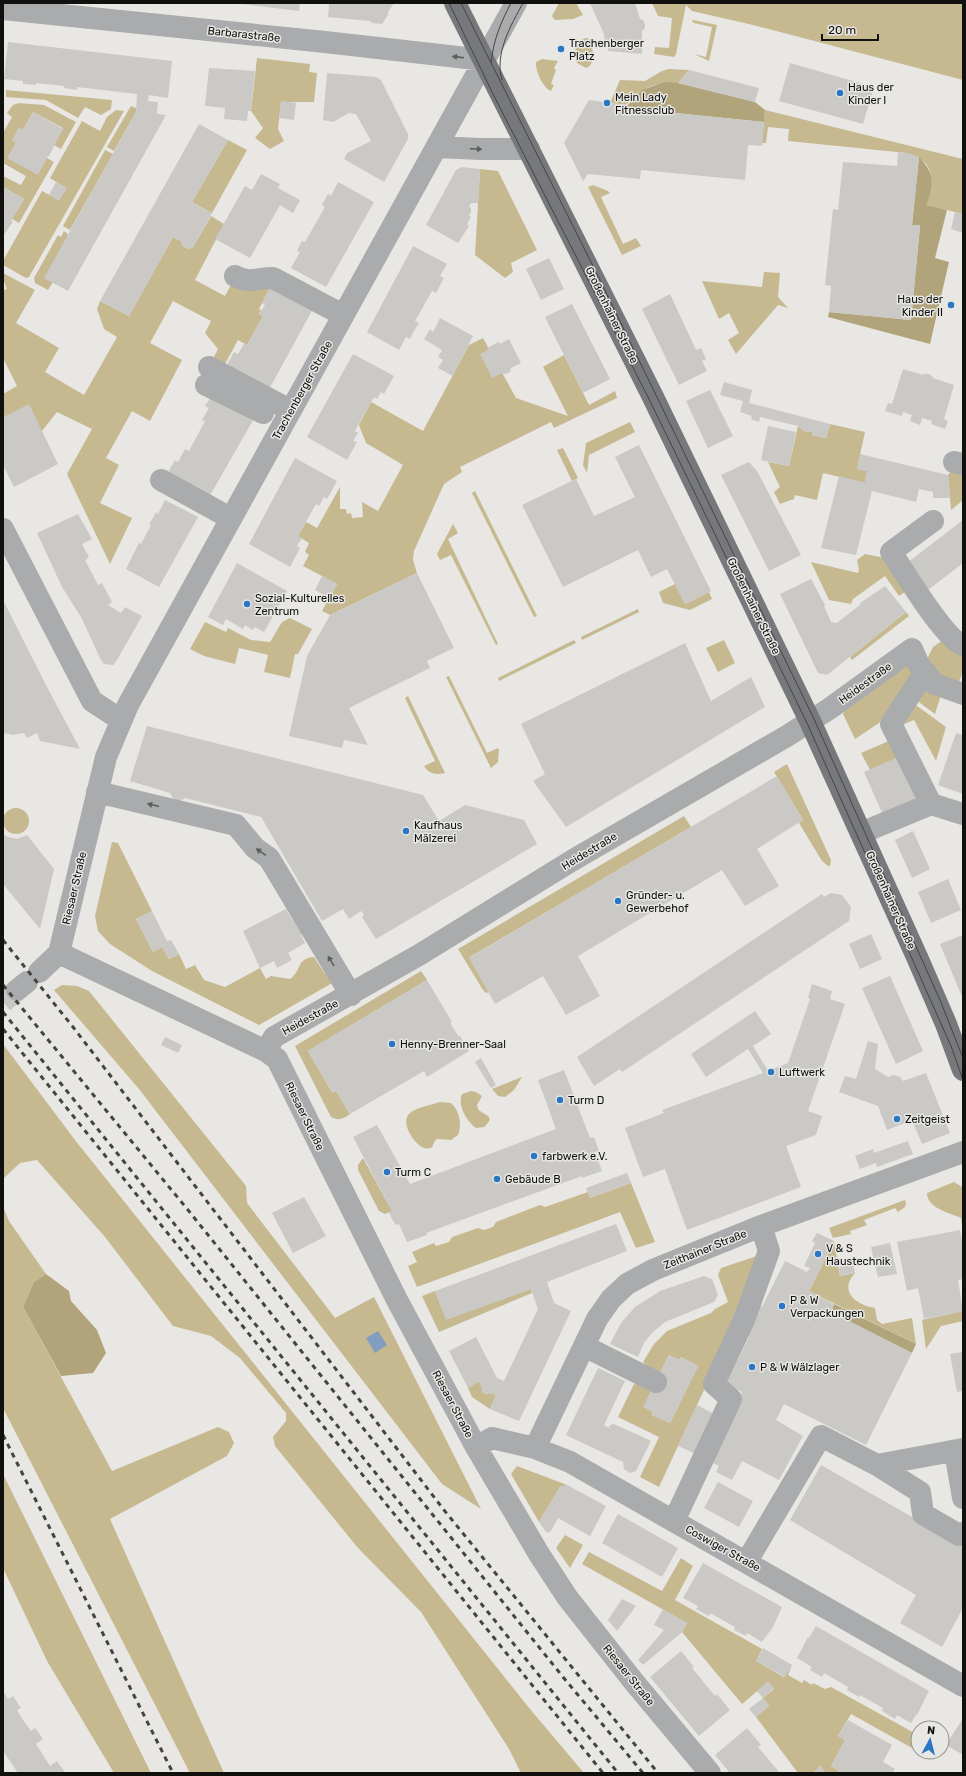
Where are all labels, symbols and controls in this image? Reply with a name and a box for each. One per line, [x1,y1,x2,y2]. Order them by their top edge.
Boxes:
scale bar [822,16,878,42]
text: 20 m [828,23,856,37]
street label: Barbarastraße [207,24,281,45]
place label: Trachenberger Platz [569,37,645,63]
marker: Trachenberger Platz [556,44,566,54]
one-way arrow [452,54,464,60]
place label: Haus der Kinder I [848,81,895,107]
marker: Haus der Kinder I [835,88,845,98]
place label: Mein Lady Fitnessclub [615,91,674,117]
marker: Mein Lady Fitnessclub [602,98,612,108]
one-way arrow [470,146,483,152]
street label: Großenhainer Straße [582,265,641,366]
place label: Haus der Kinder II [897,293,944,319]
marker: Haus der Kinder II [946,300,956,310]
street label: Trachenberger Straße [270,338,335,442]
street label: Großenhainer Straße [724,556,783,657]
place label: Sozial-Kulturelles Zentrum [255,592,345,618]
marker: Sozial-Kulturelles Zentrum [242,599,252,609]
street label: Heidestraße [836,660,894,707]
one-way arrow [147,802,159,808]
place label: Kaufhaus Mälzerei [414,819,463,845]
marker: Kaufhaus Mälzerei [401,826,411,836]
street label: Heidestraße [559,830,619,873]
one-way arrow [255,849,267,856]
street label: Großenhainer Straße [863,849,918,951]
street label: Riesaer Straße [60,850,89,926]
place label: Gründer- u. Gewerbehof [626,889,689,915]
marker: Gründer- u. Gewerbehof [613,896,623,906]
one-way arrow [327,956,335,966]
street label: Heidestraße [280,997,341,1038]
place label: Henny-Brenner-Saal [400,1038,506,1051]
marker: Henny-Brenner-Saal [387,1039,397,1049]
place label: Luftwerk [779,1066,825,1079]
marker: Luftwerk [766,1067,776,1077]
street label: Riesaer Straße [282,1080,327,1153]
place label: Turm D [568,1094,604,1107]
marker: Turm D [555,1095,565,1105]
place label: Zeitgeist [905,1113,951,1126]
marker: Zeitgeist [892,1114,902,1124]
place label: farbwerk e.V. [542,1150,608,1163]
marker: farbwerk e.V. [529,1151,539,1161]
place label: Turm C [395,1166,431,1179]
marker: Turm C [382,1167,392,1177]
place label: Gebäude B [505,1173,561,1186]
marker: Gebäude B [492,1174,502,1184]
street label: Zeithainer Straße [662,1227,749,1272]
place label: V & S Haustechnik [826,1242,891,1268]
marker: V & S Haustechnik [813,1249,823,1259]
place label: P & W Verpackungen [790,1294,864,1320]
marker: P & W Verpackungen [777,1301,787,1311]
place label: P & W Wälzlager [760,1361,840,1374]
marker: P & W Wälzlager [747,1362,757,1372]
street label: Riesaer Straße [429,1368,476,1440]
street label: Coswiger Straße [683,1522,763,1574]
street label: Riesaer Straße [600,1642,657,1708]
north arrow [910,1720,950,1760]
text: N [926,1724,936,1738]

